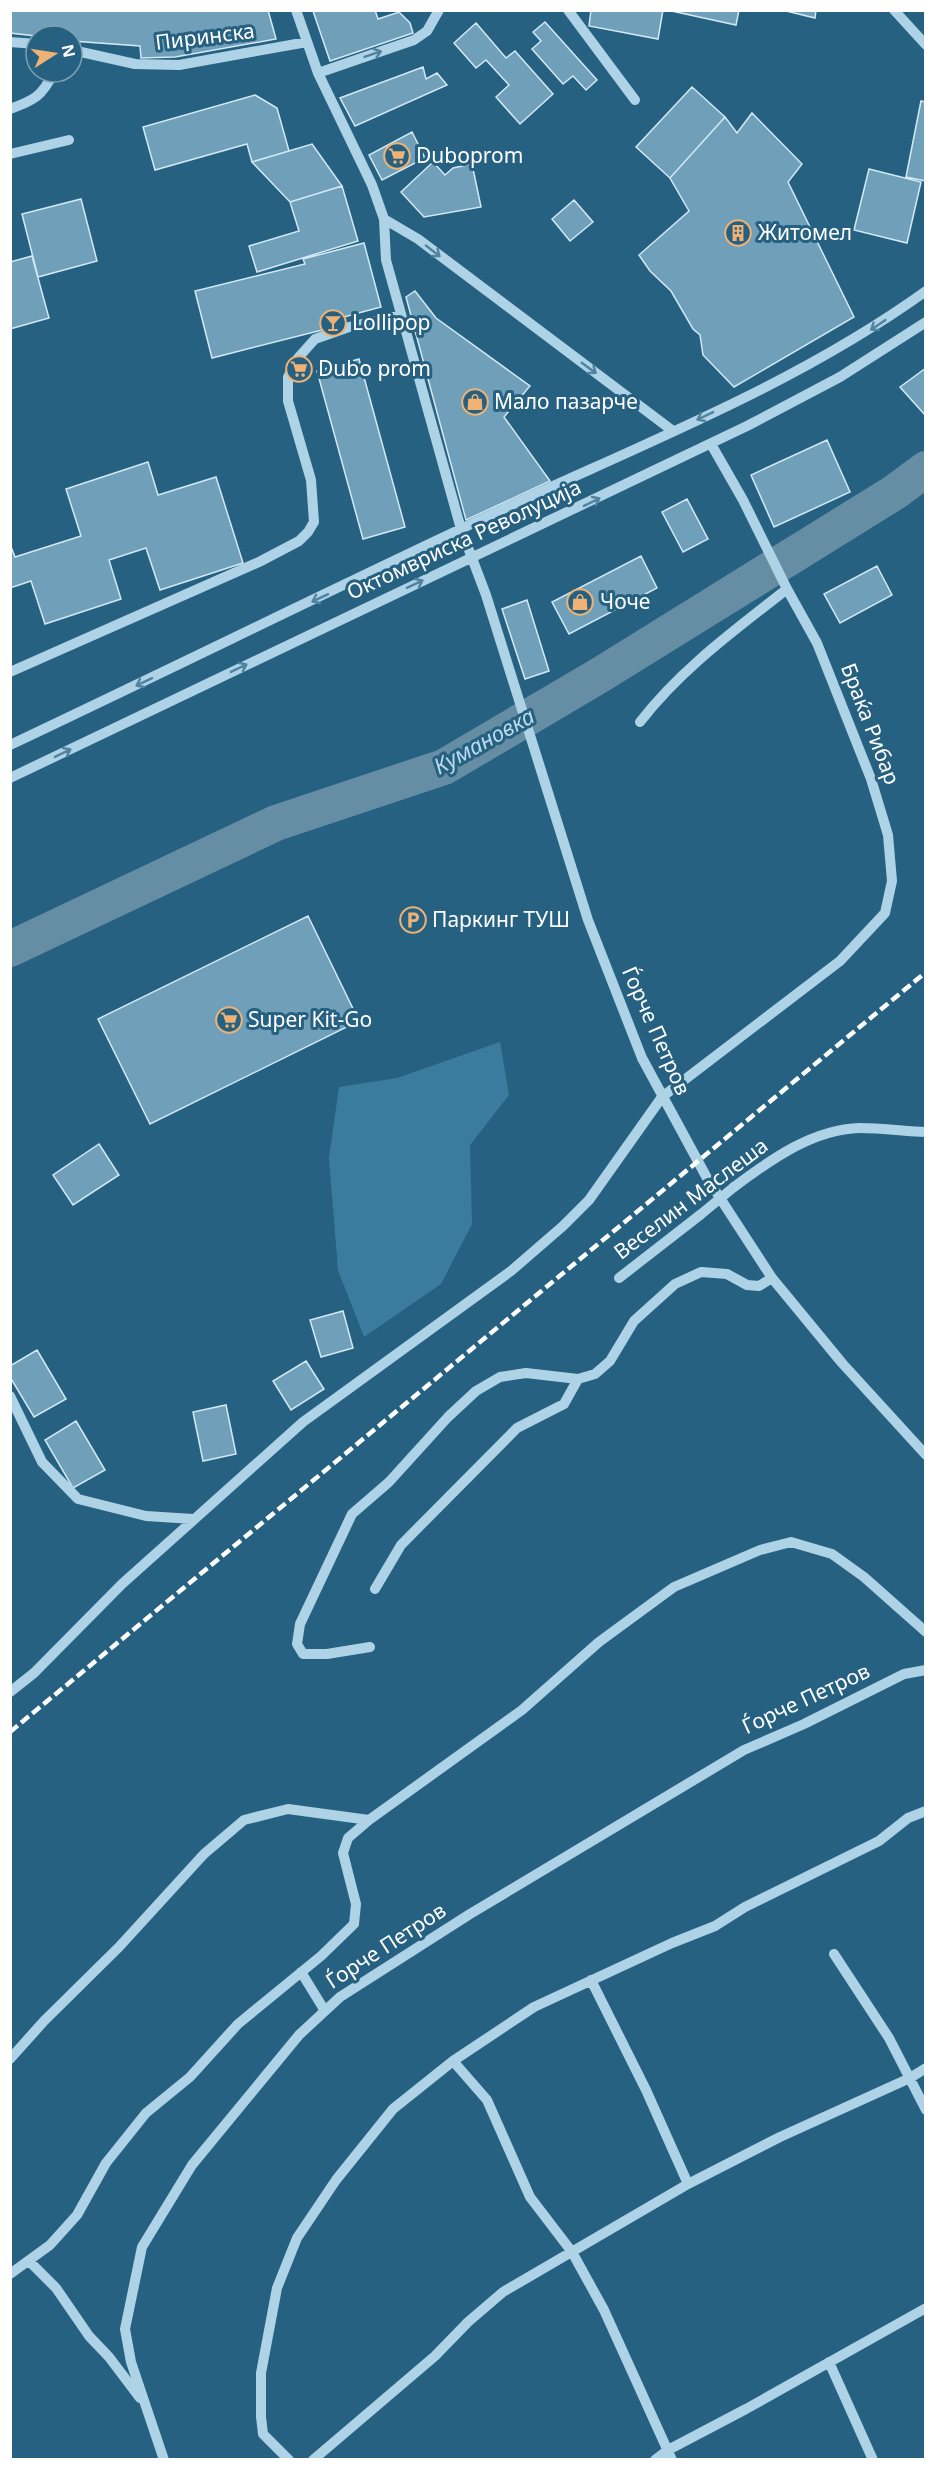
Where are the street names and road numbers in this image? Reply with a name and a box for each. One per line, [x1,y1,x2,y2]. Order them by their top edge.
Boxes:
street label: Пиринска [154,16,256,56]
street label: Октомвриска Револуција [342,472,585,606]
street label: Браќа Рибар [835,659,907,788]
street label: Ѓорче Петров [616,962,698,1099]
street label: Веселин Маслеша [608,1131,773,1265]
street label: Ѓорче Петров [737,1656,874,1740]
street label: Ѓорче Петров [320,1896,451,1994]

